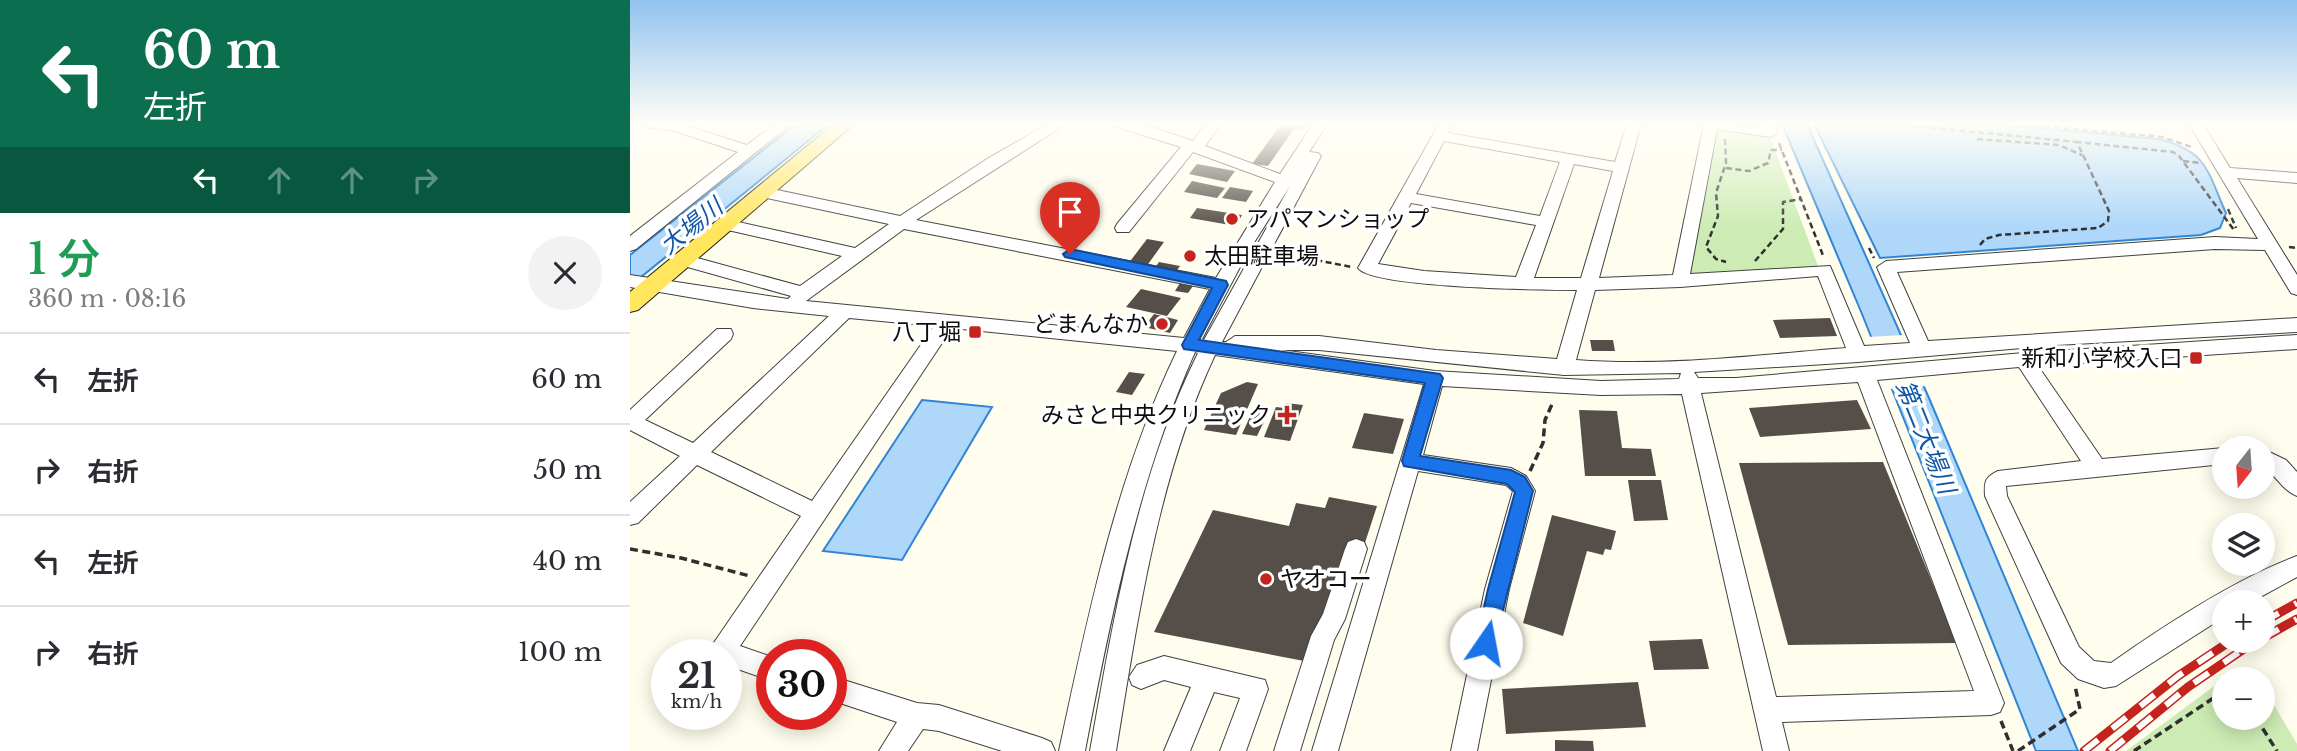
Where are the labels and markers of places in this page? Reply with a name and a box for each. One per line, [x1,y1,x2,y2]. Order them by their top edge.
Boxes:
pin [1040,182,1100,254]
place label: アパマンショップ [1246,205,1430,233]
marker: アパマンショップ [1224,211,1240,227]
place label: 太田駐車場 [1204,242,1319,270]
marker: 太田駐車場 [1182,248,1198,264]
place label: どまんなか [1033,310,1148,338]
marker: どまんなか [1154,316,1170,332]
place label: 八丁堀 [892,318,961,346]
marker: 八丁堀 [967,324,983,340]
place label: 新和小学校入口 [2021,344,2182,372]
marker: 新和小学校入口 [2188,350,2204,366]
place label: みさと中央クリニック [1041,401,1271,429]
marker: みさと中央クリニック [1277,405,1297,425]
place label: ヤオコー [1280,565,1372,593]
marker: ヤオコー [1258,571,1274,587]

